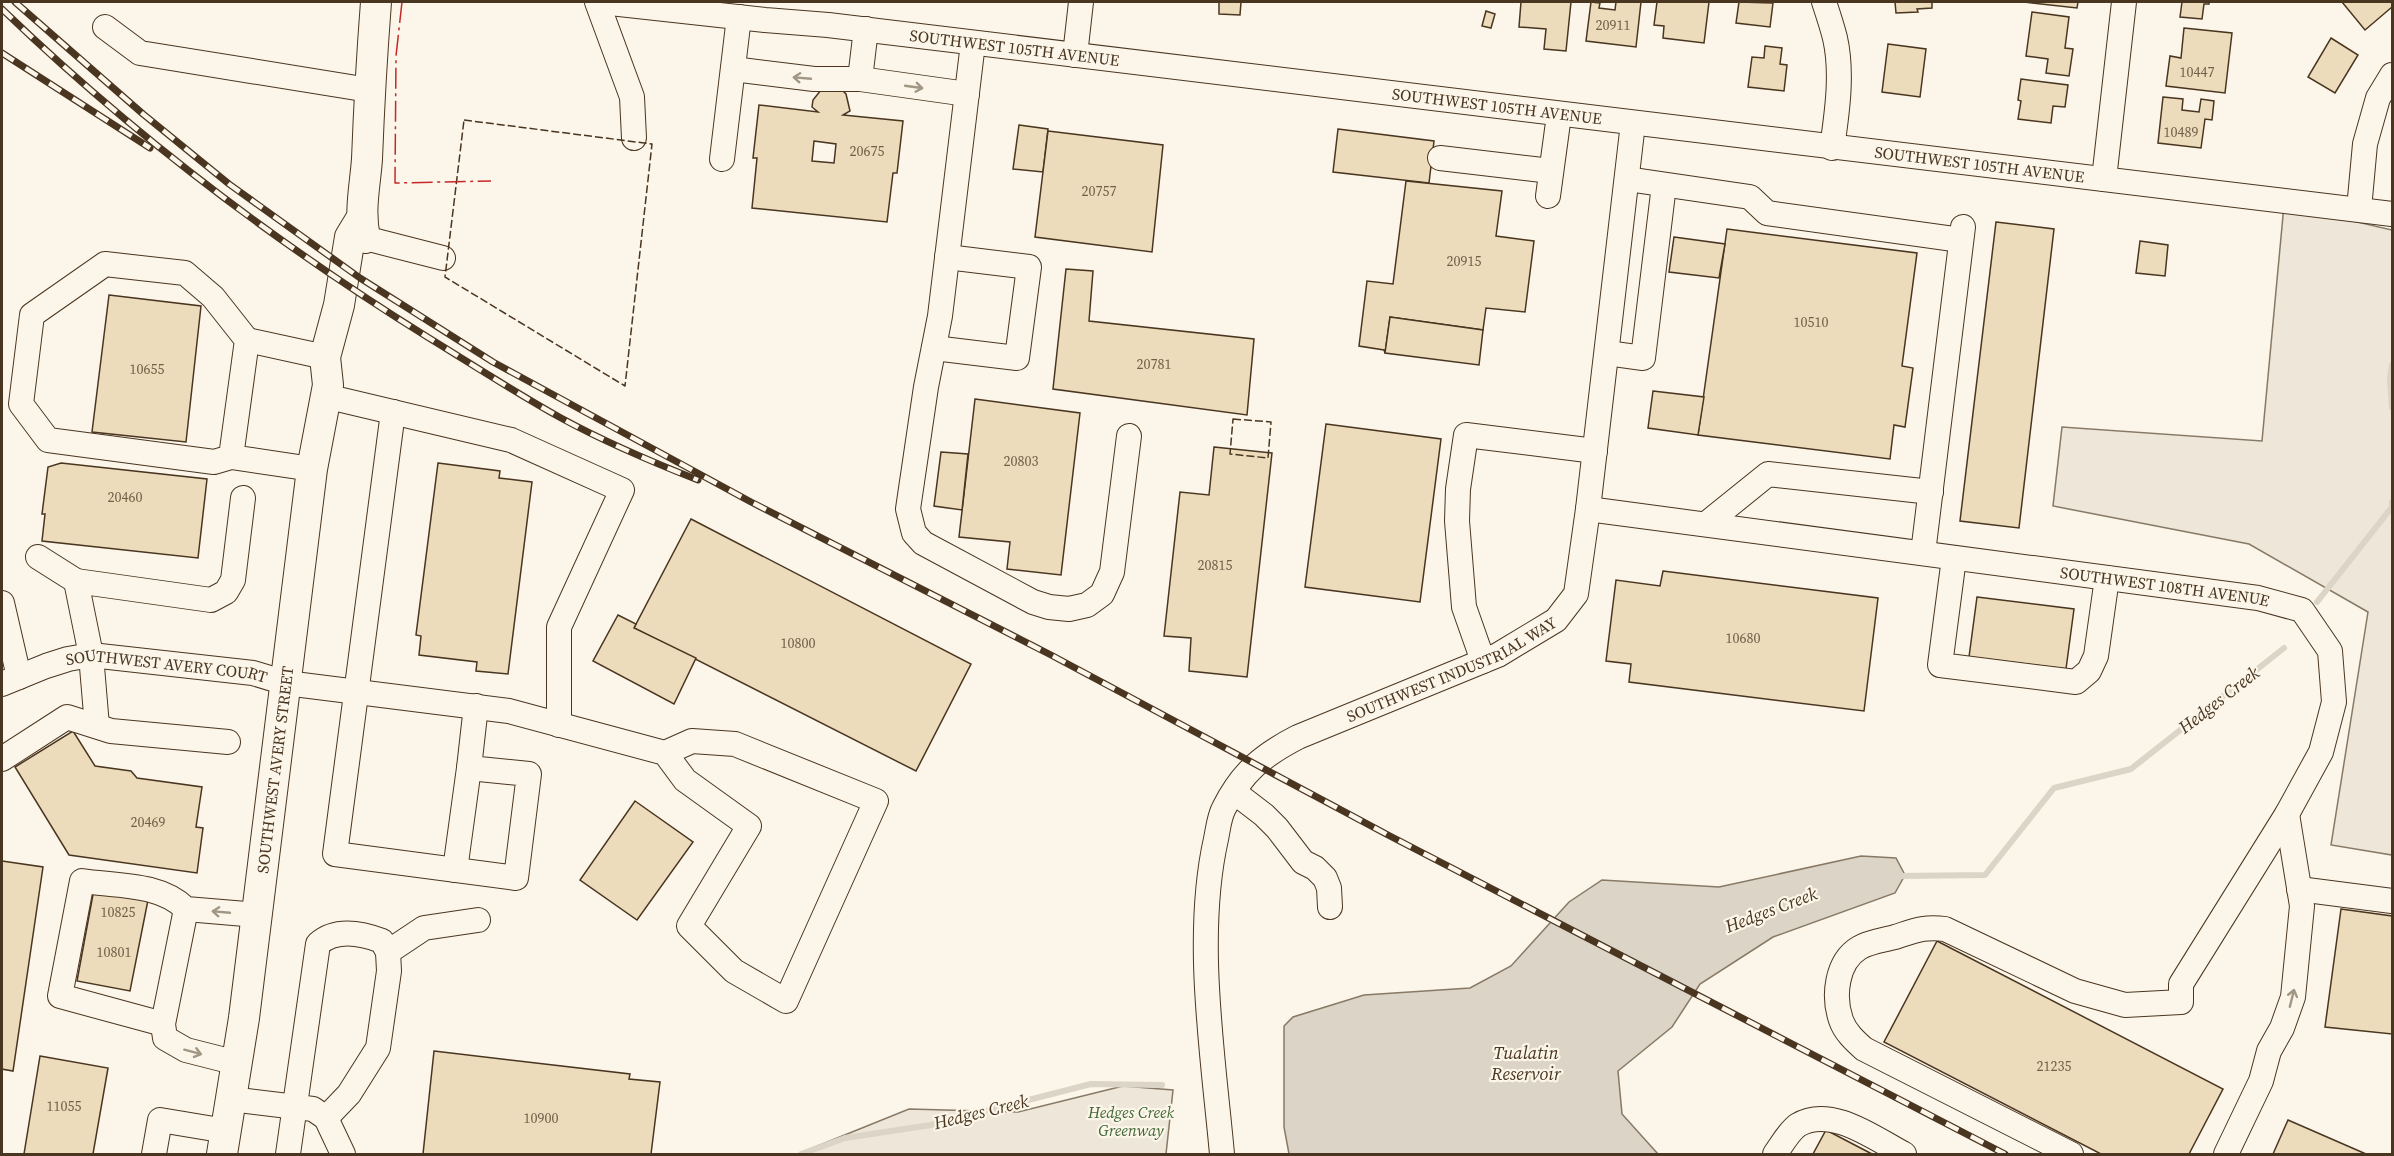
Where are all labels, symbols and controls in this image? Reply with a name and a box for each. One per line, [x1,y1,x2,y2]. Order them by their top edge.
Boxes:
house number: 20911 [1596,15,1631,35]
street label: SOUTHWEST 105TH AVENUE [908,24,1121,71]
house number: 10447 [2180,62,2215,82]
one-way arrow [792,72,812,83]
one-way arrow [903,81,923,92]
street label: SOUTHWEST 105TH AVENUE [1391,82,1603,129]
house number: 10489 [2164,122,2199,142]
house number: 20675 [850,141,885,161]
street label: SOUTHWEST 105TH AVENUE [1873,141,2086,188]
house number: 20757 [1082,181,1117,201]
house number: 20915 [1447,251,1482,271]
house number: 10510 [1794,312,1829,332]
house number: 20781 [1137,354,1172,374]
house number: 10655 [130,359,165,379]
house number: 20803 [1004,451,1039,471]
house number: 20460 [108,487,143,507]
house number: 20815 [1198,555,1233,575]
street label: SOUTHWEST 108TH AVENUE [2059,561,2272,612]
street label: SOUTHWEST INDUSTRIAL WAY [1343,611,1560,727]
house number: 10680 [1726,628,1761,648]
house number: 10800 [781,633,816,653]
street label: SOUTHWEST AVERY COURT [64,643,271,688]
water label: Hedges Creek [2172,660,2265,740]
street label: SOUTHWEST AVERY STREET [251,665,299,874]
house number: 20469 [131,812,166,832]
water label: Hedges Creek [1720,880,1821,939]
house number: 10825 [101,902,136,922]
one-way arrow [212,906,232,917]
house number: 10801 [97,942,132,962]
one-way arrow [2286,989,2298,1008]
water label: Tualatin Reservoir [1490,1040,1562,1086]
one-way arrow [183,1046,202,1058]
house number: 21235 [2037,1056,2072,1076]
water label: Hedges Creek [930,1088,1031,1136]
house number: 11055 [47,1096,82,1116]
park label: Hedges Creek Greenway [1087,1101,1174,1141]
house number: 10900 [524,1108,559,1128]

